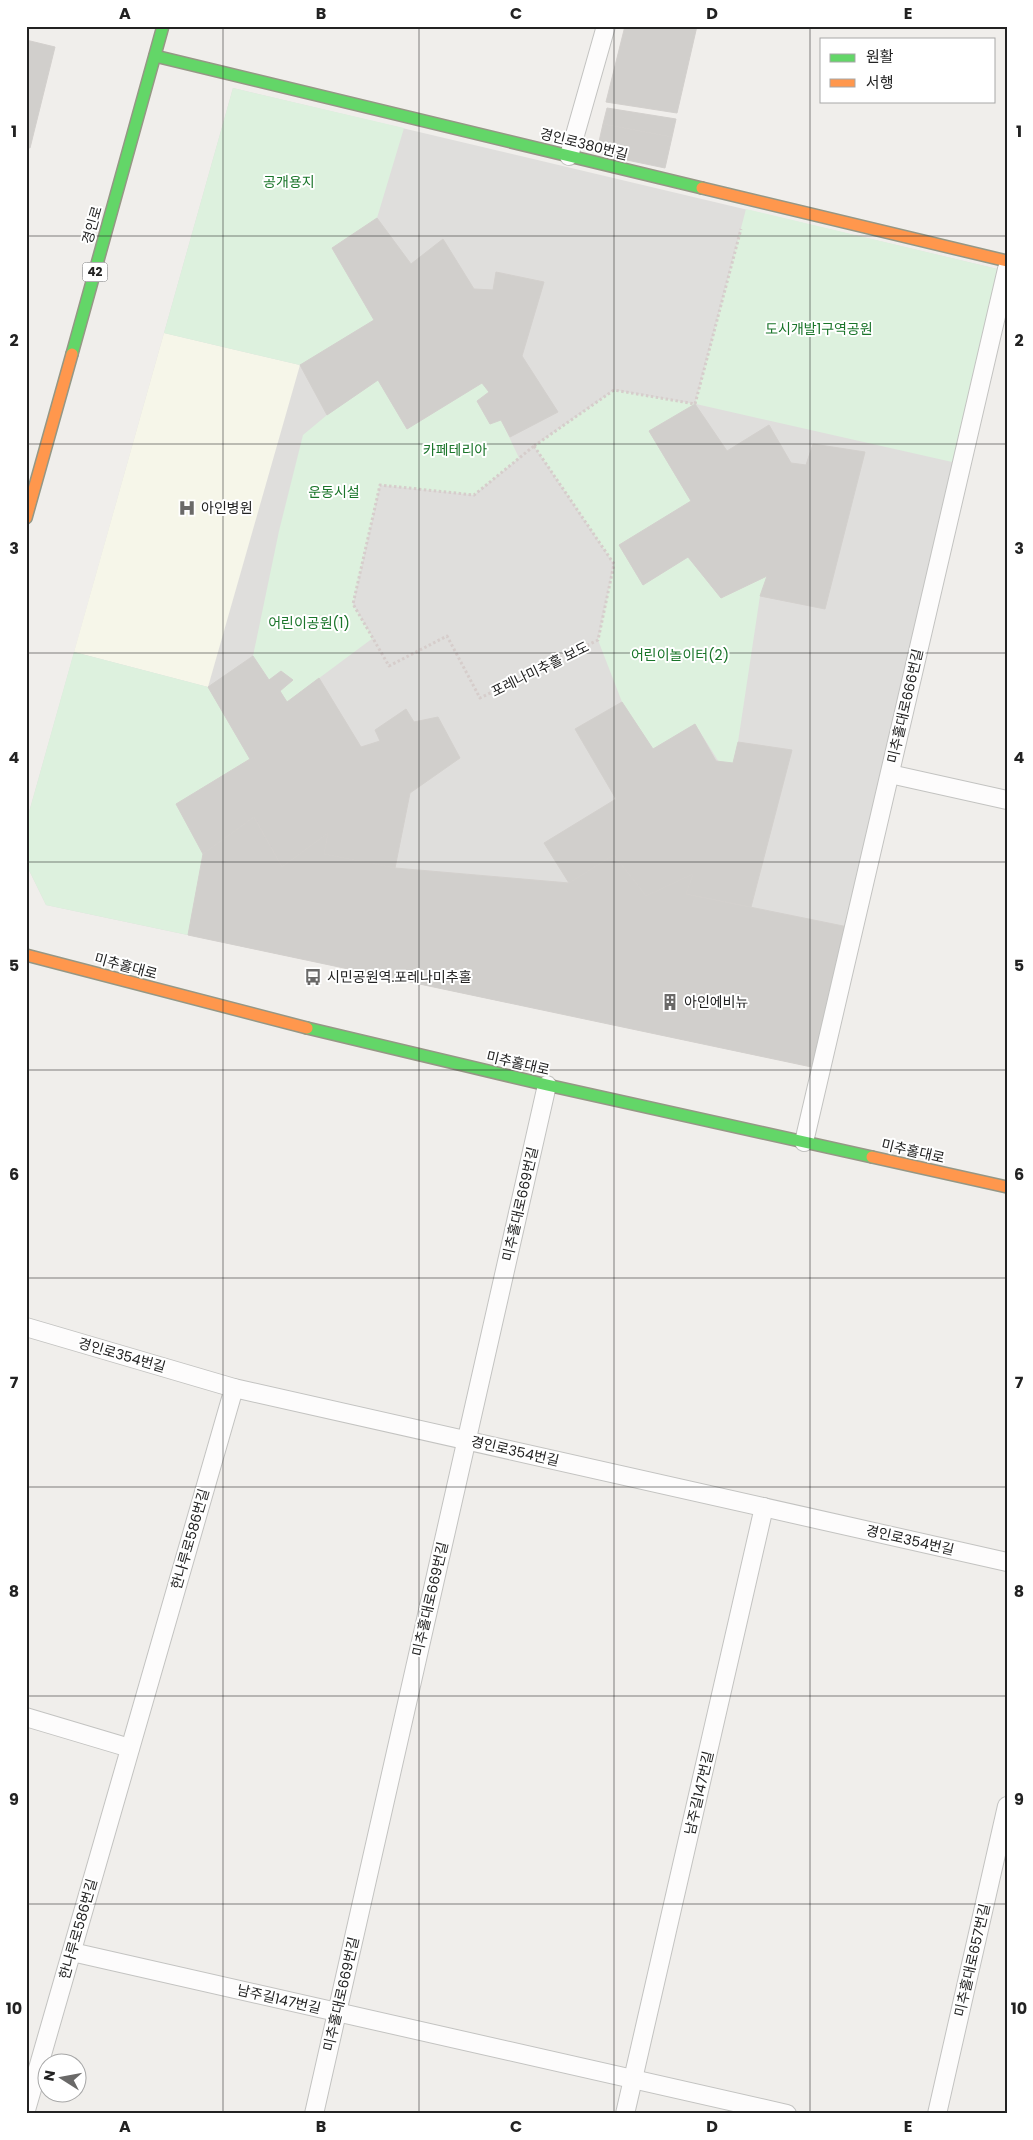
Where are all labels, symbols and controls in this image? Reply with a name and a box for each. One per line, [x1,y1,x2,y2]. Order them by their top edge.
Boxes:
text: A [119,2,131,25]
text: B [316,2,326,25]
text: C [510,2,522,25]
text: D [706,2,718,25]
text: E [904,2,912,25]
legend [820,38,996,102]
text: 원활 [866,46,894,67]
text: 서행 [866,72,894,93]
text: 1 [11,120,17,143]
text: 1 [1016,120,1022,143]
street label: 경인로380번길 [538,123,630,165]
park label: 공개용지 [263,172,315,192]
street label: 경인로 [77,204,107,246]
road number: 42 [82,262,108,282]
park label: 도시개발1구역공원 [765,319,873,339]
text: 2 [9,329,19,352]
text: 2 [1014,329,1024,352]
park label: 카페테리아 [423,440,487,460]
park label: 운동시설 [308,482,360,502]
hospital icon: 아인병원 [177,498,197,518]
place label: 아인병원 [201,498,253,518]
text: 3 [9,537,19,560]
text: 3 [1014,537,1024,560]
park label: 어린이공원(1) [268,613,350,633]
street label: 포레나미추홀 보도 [488,637,592,701]
park label: 어린이놀이터(2) [631,645,729,665]
street label: 미추홀대로666번길 [882,647,928,765]
text: 4 [9,746,20,769]
text: 4 [1014,746,1025,769]
street label: 미추홀대로 [92,948,160,984]
text: 5 [9,954,19,977]
text: 5 [1014,954,1024,977]
bus stop icon: 시민공원역.포레나미추홀 [303,967,323,987]
place label: 시민공원역.포레나미추홀 [327,967,472,987]
building icon: 아인에비뉴 [660,992,680,1012]
place label: 아인에비뉴 [684,992,749,1012]
street label: 미추홀대로 [484,1046,552,1080]
street label: 미추홀대로 [879,1134,947,1168]
street label: 미추홀대로669번길 [497,1145,543,1263]
text: 6 [9,1163,19,1186]
text: 6 [1014,1163,1024,1186]
street label: 경인로354번길 [76,1333,168,1377]
text: 7 [10,1371,19,1394]
text: 7 [1015,1371,1024,1394]
street label: 경인로354번길 [469,1431,561,1471]
street label: 한나루로586번길 [166,1486,214,1592]
street label: 경인로354번길 [864,1520,956,1560]
street label: 미추홀대로669번길 [407,1540,453,1658]
text: 8 [9,1580,19,1603]
text: 8 [1014,1580,1024,1603]
street label: 남주길147번길 [680,1749,718,1837]
text: 9 [9,1788,19,1811]
text: 9 [1014,1788,1024,1811]
street label: 한나루로586번길 [54,1876,102,1982]
street label: 미추홀대로657번길 [949,1901,995,2019]
street label: 미추홀대로669번길 [318,1935,364,2053]
street label: 남주길147번길 [235,1980,323,2018]
text: 10 [6,1997,22,2020]
text: 10 [1011,1997,1027,2020]
north arrow [38,2052,88,2102]
text: N [38,2068,60,2083]
text: A [119,2115,131,2138]
text: B [316,2115,326,2138]
text: C [510,2115,522,2138]
text: D [706,2115,718,2138]
text: E [904,2115,912,2138]

